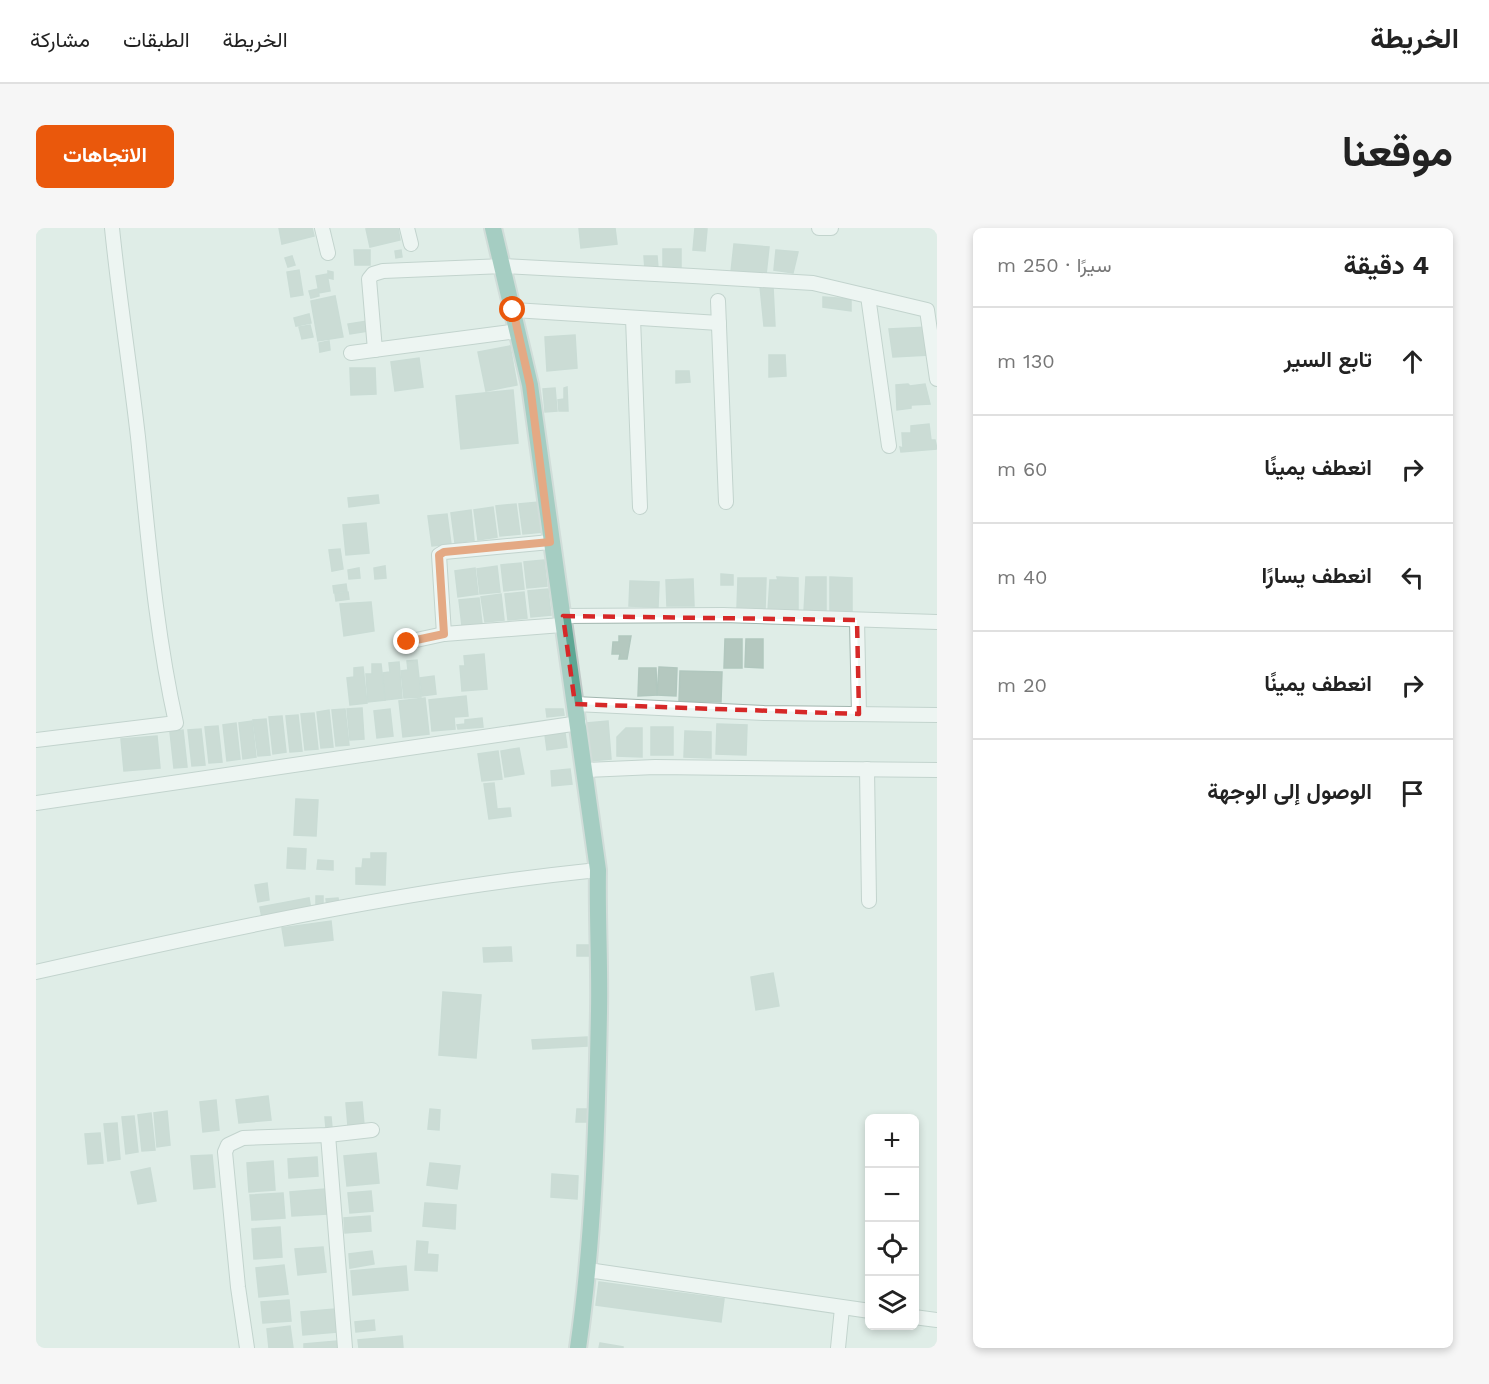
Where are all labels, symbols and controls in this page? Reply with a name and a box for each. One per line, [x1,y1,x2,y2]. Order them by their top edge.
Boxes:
text: الخريطة [1370,22,1459,55]
text: مشاركة [30,27,90,52]
text: الطبقات [123,27,190,52]
text: الخريطة [223,27,288,52]
button: الاتجاهات [36,125,174,188]
text: موقعنا [1342,127,1453,176]
text: 4 دقيقة [1343,250,1429,280]
text: سيرًا · 250 m [997,253,1112,277]
route start [499,296,525,322]
icon: ahead [1396,345,1429,378]
text: تابع السير [1284,347,1372,372]
text: 130 m [997,349,1055,373]
icon: right [1396,453,1429,486]
text: انعطف يمينًا [1264,455,1372,480]
text: 60 m [997,457,1048,481]
icon: left [1396,561,1429,594]
text: انعطف يسارًا [1262,563,1372,588]
text: 40 m [997,565,1048,589]
route end [393,628,419,654]
icon: right [1396,669,1429,702]
text: انعطف يمينًا [1264,671,1372,696]
text: 20 m [997,673,1047,697]
icon: arrive [1396,777,1429,810]
text: الوصول إلى الوجهة [1207,779,1372,804]
map controls [865,1114,919,1330]
button: + [865,1114,919,1168]
button: − [865,1168,919,1222]
button: locate [865,1222,919,1276]
button: layers [865,1276,919,1330]

